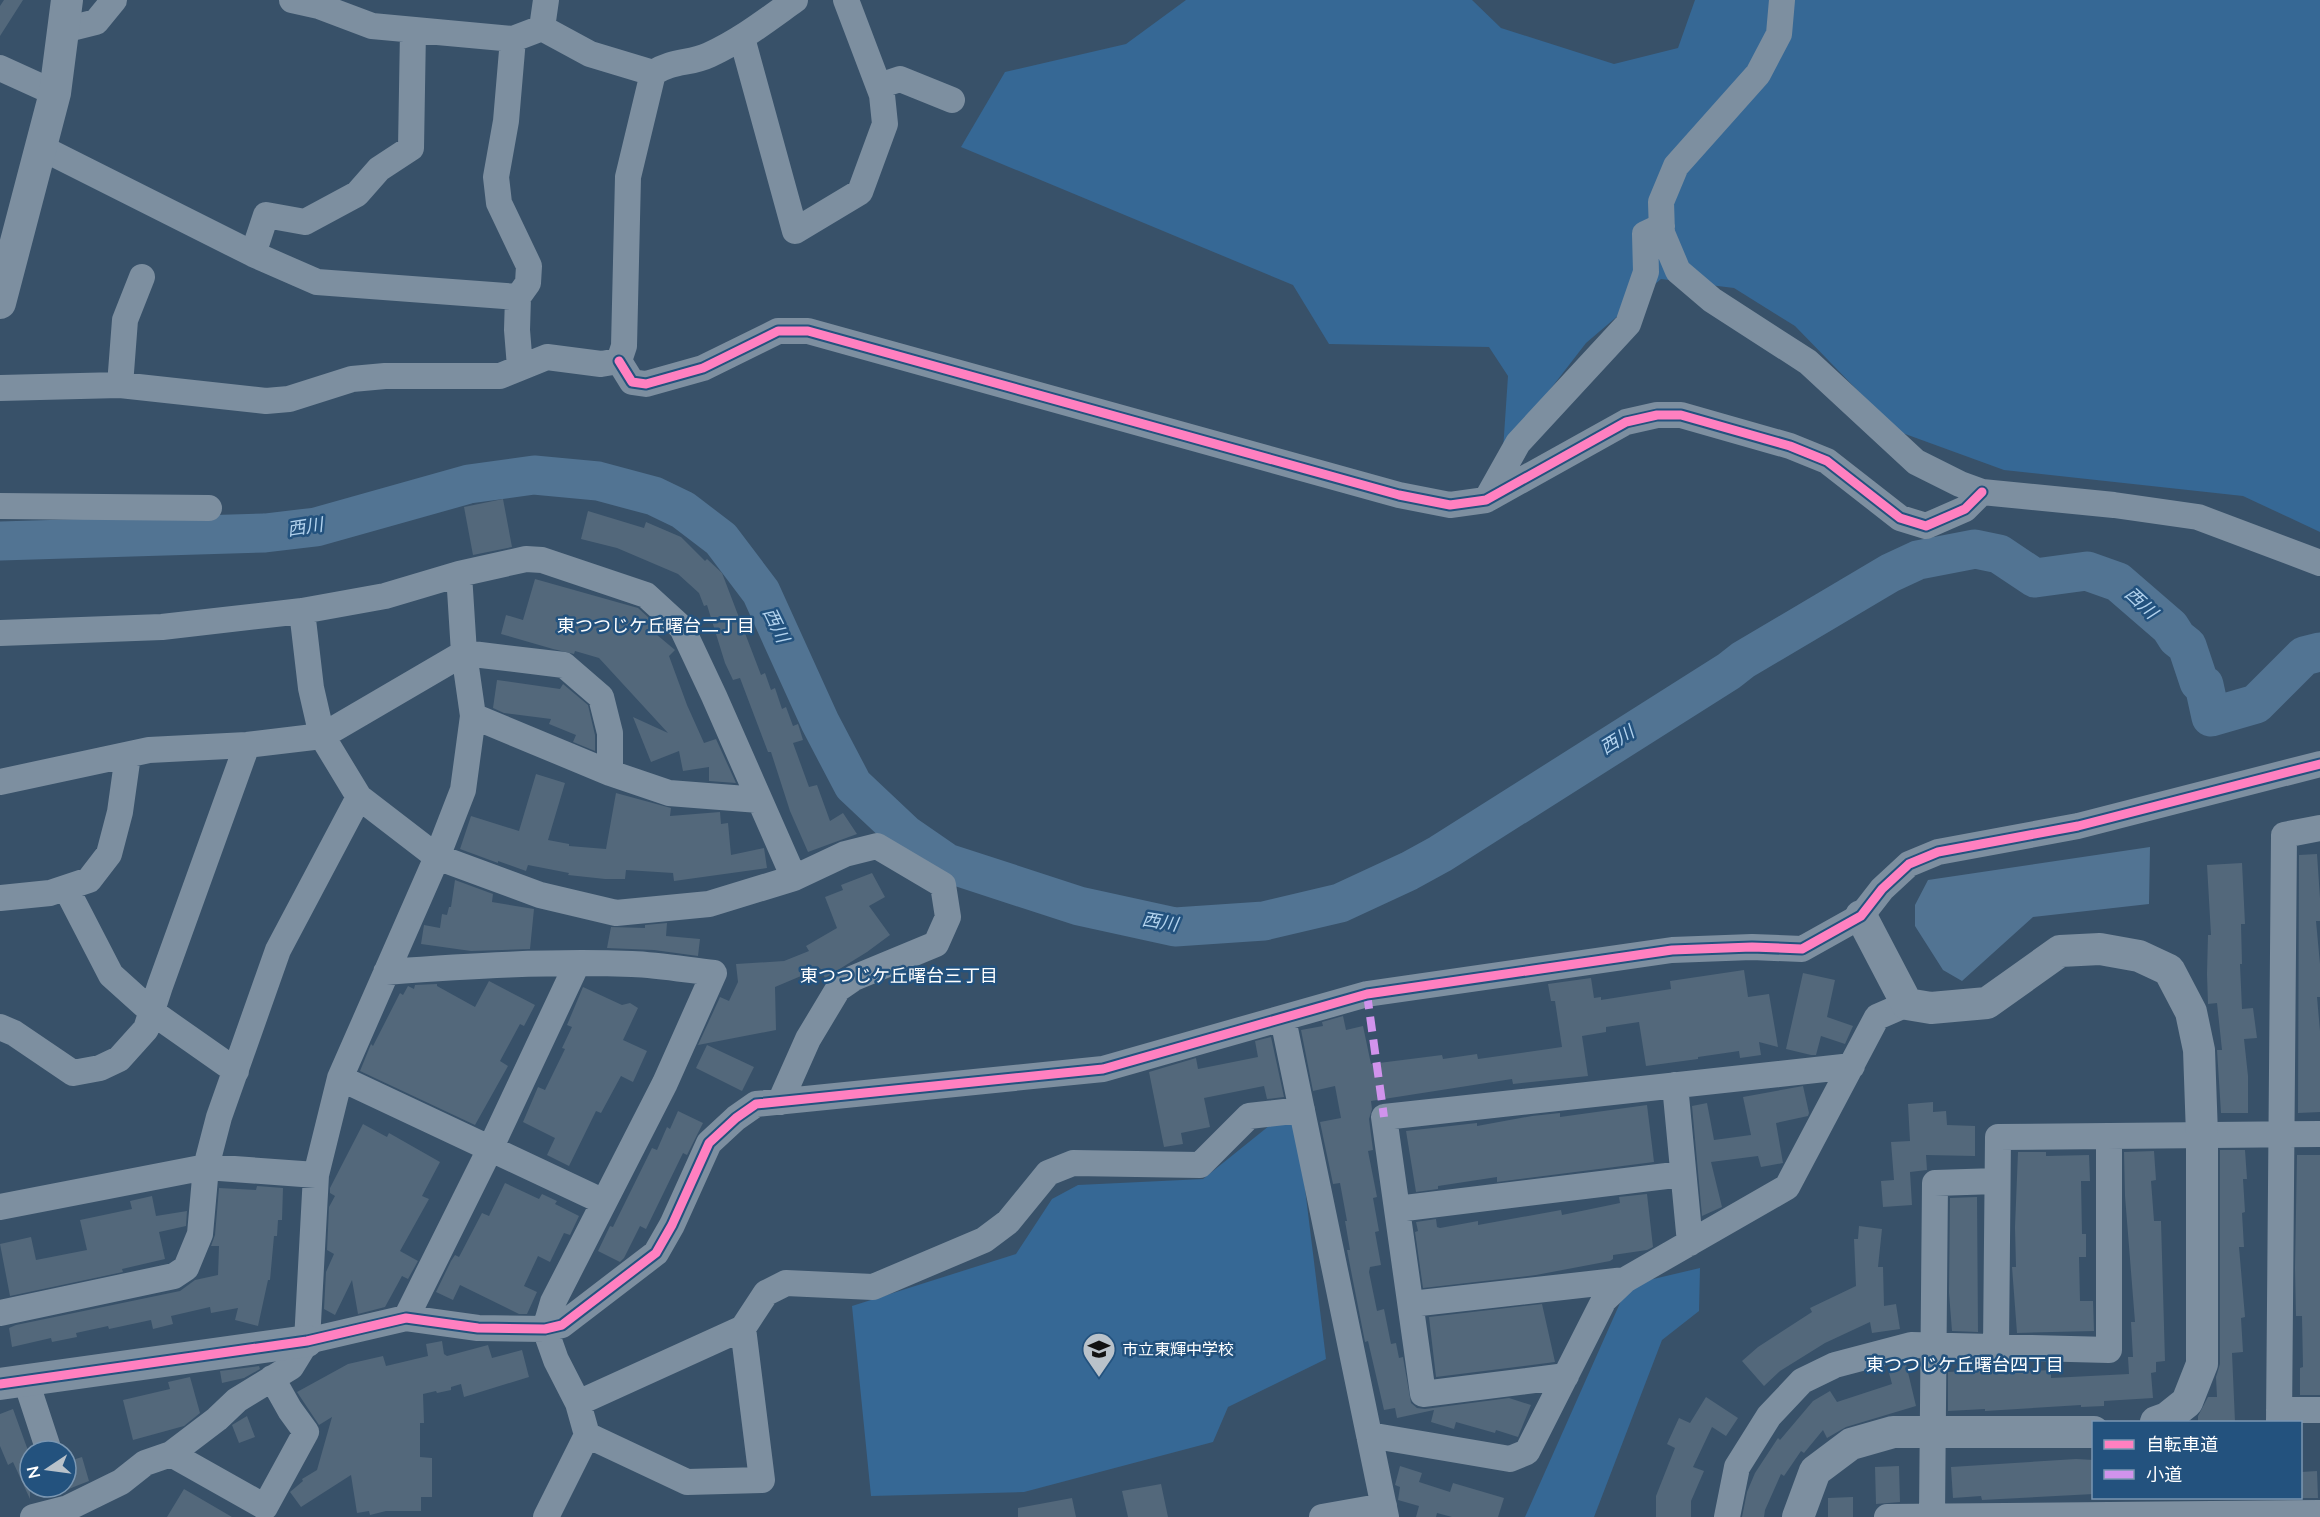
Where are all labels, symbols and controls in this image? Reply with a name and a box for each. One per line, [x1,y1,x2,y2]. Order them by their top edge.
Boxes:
water label: 西川 [285,512,326,540]
water label: 西川 [2121,582,2164,624]
water label: 西川 [759,604,796,647]
district label: 東つつじケ丘曙台二丁目 [557,614,755,636]
water label: 西川 [1595,719,1639,758]
water label: 西川 [1141,907,1182,935]
district label: 東つつじケ丘曙台三丁目 [800,964,998,986]
school or university icon: 市立東輝中学校 [1081,1331,1117,1378]
place label: 市立東輝中学校 [1122,1339,1234,1358]
district label: 東つつじケ丘曙台四丁目 [1866,1353,2064,1375]
legend [2092,1421,2302,1499]
text: 自転車道 [2146,1433,2218,1455]
north arrow [18,1439,78,1499]
text: 小道 [2146,1463,2182,1485]
text: N [22,1464,44,1481]

